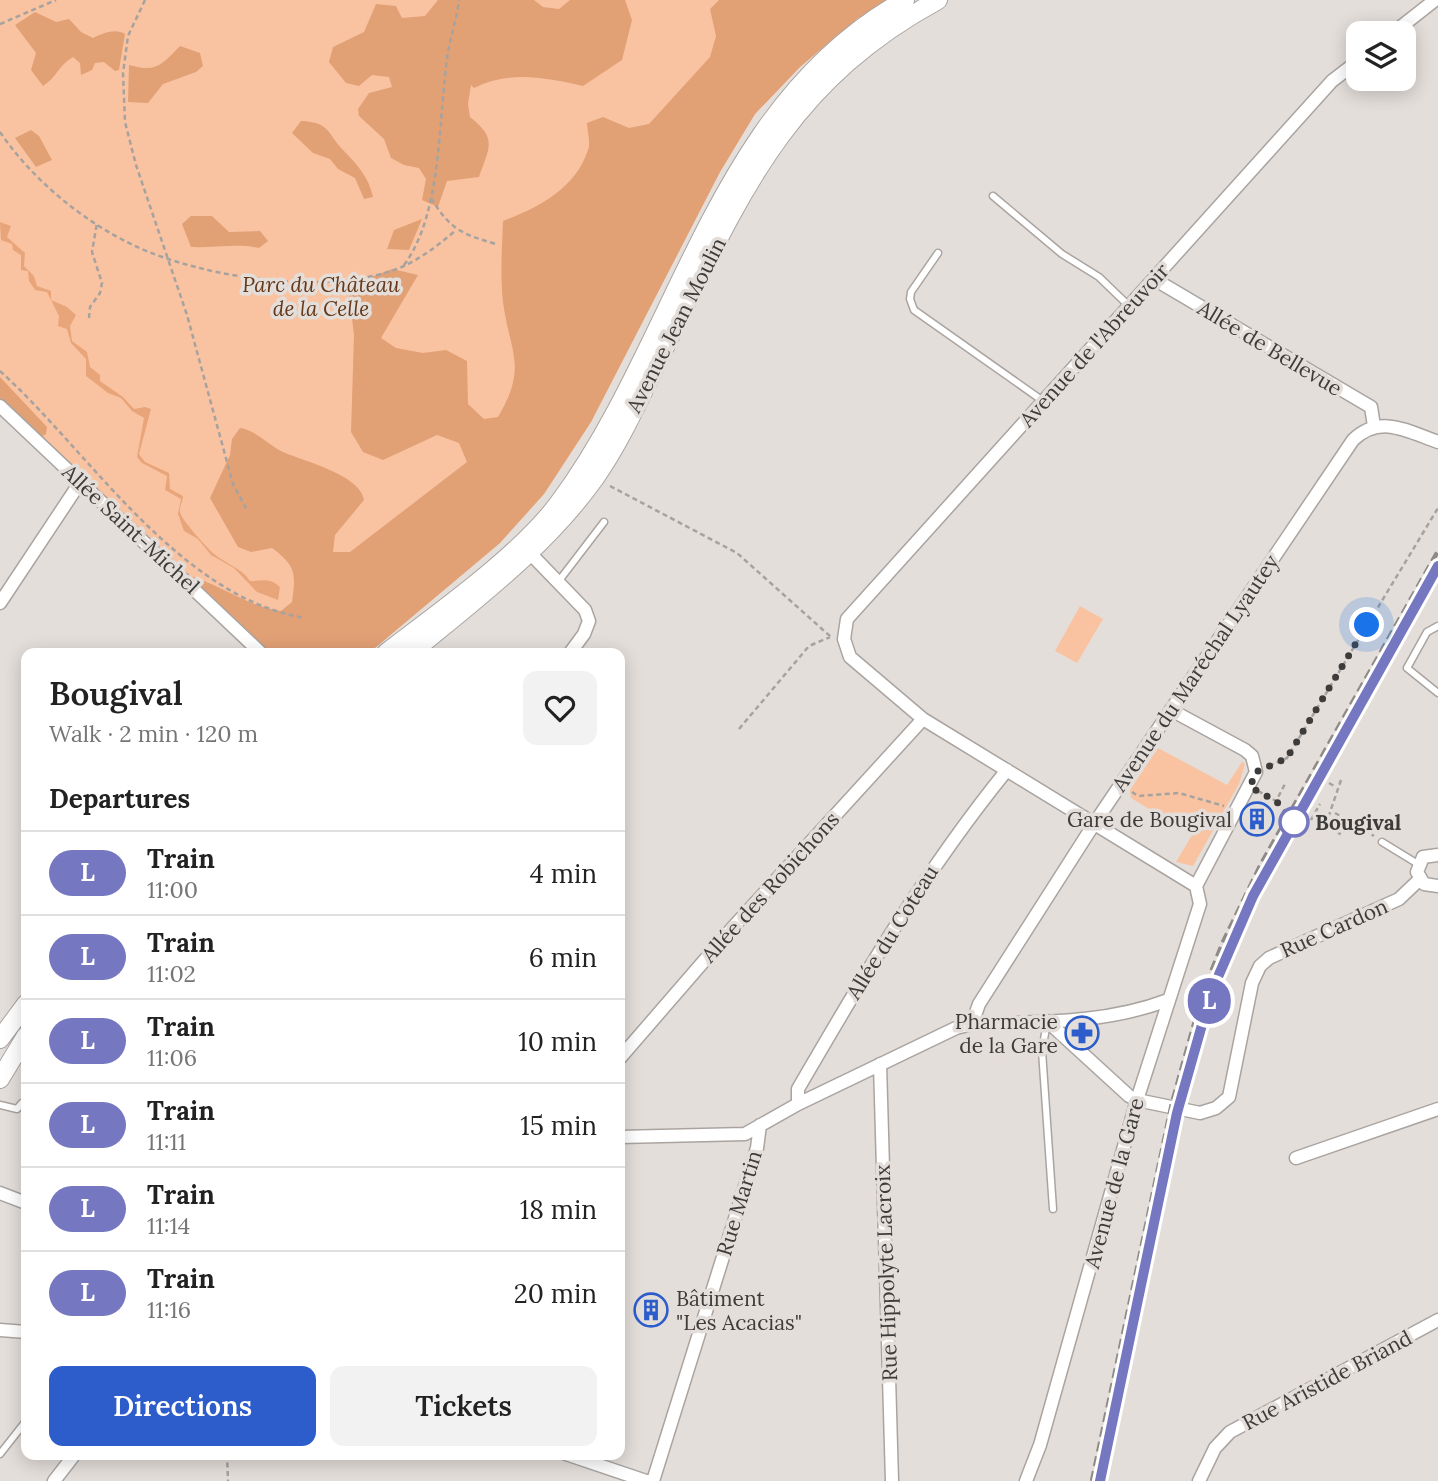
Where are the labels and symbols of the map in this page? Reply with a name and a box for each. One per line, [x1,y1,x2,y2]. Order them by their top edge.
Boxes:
street label: Avenue Jean Moulin [620,233,732,418]
street label: Avenue de l'Abreuvoir [1013,257,1175,433]
park label: Parc du Château de la Celle [242,271,400,322]
street label: Allée de Bellevue [1192,294,1347,402]
street label: Allée Saint-Michel [56,458,205,600]
street label: Avenue du Maréchal Lyautey [1105,549,1284,797]
your location [1349,607,1384,642]
building icon: Gare de Bougival [1238,800,1276,838]
street label: Allée des Robichons [694,806,845,969]
place label: Gare de Bougival [1067,806,1232,833]
marker: Bougival [1279,807,1309,837]
place label: Bougival [1315,809,1402,836]
street label: Allée du Coteau [839,860,944,1005]
street label: Rue Cardon [1276,892,1392,964]
line badge: L [1186,978,1232,1024]
place label: Pharmacie de la Gare [955,1008,1058,1059]
pharmacy icon: Pharmacie de la Gare [1063,1014,1101,1052]
street label: Avenue de la Gare [1078,1095,1150,1272]
street label: Rue Martin [710,1147,768,1259]
street label: Rue Hippolyte Lacroix [869,1164,903,1382]
place label: Bâtiment "Les Acacias" [676,1285,802,1336]
building icon: Bâtiment "Les Acacias" [632,1291,670,1329]
street label: Rue Aristide Briand [1238,1324,1416,1436]

